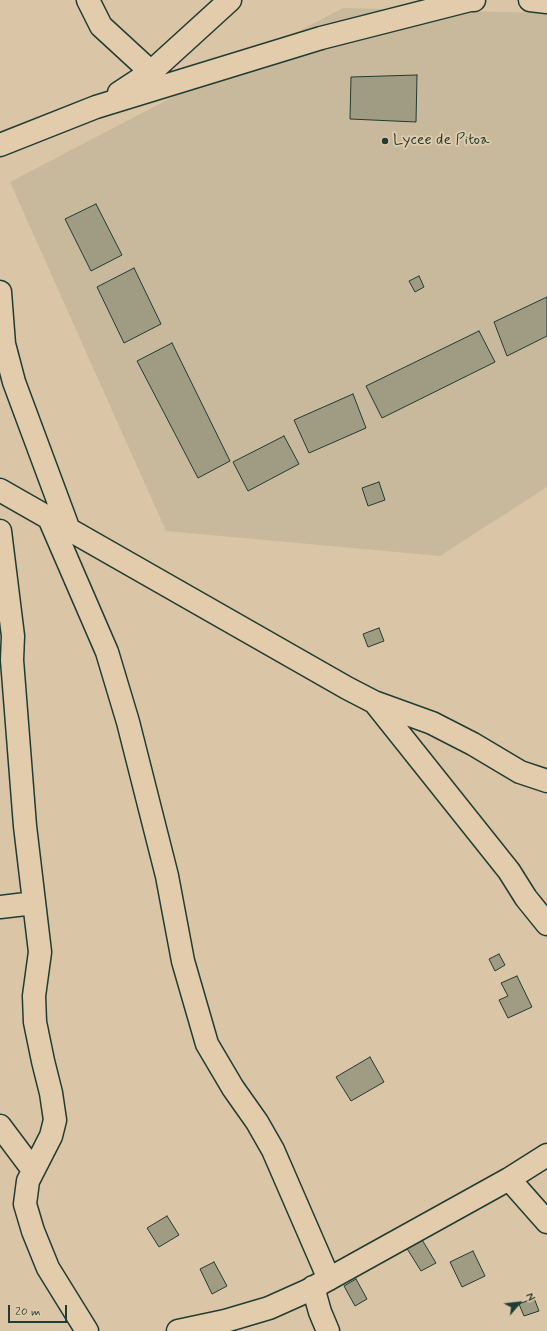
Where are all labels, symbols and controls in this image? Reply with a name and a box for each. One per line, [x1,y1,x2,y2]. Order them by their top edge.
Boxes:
place label: Lycee de Pitoa [393,131,490,151]
marker: Lycee de Pitoa [380,136,390,146]
north arrow [499,1283,539,1323]
text: N [522,1291,537,1304]
scale bar [10,1297,69,1323]
text: 20 m [15,1304,41,1320]

